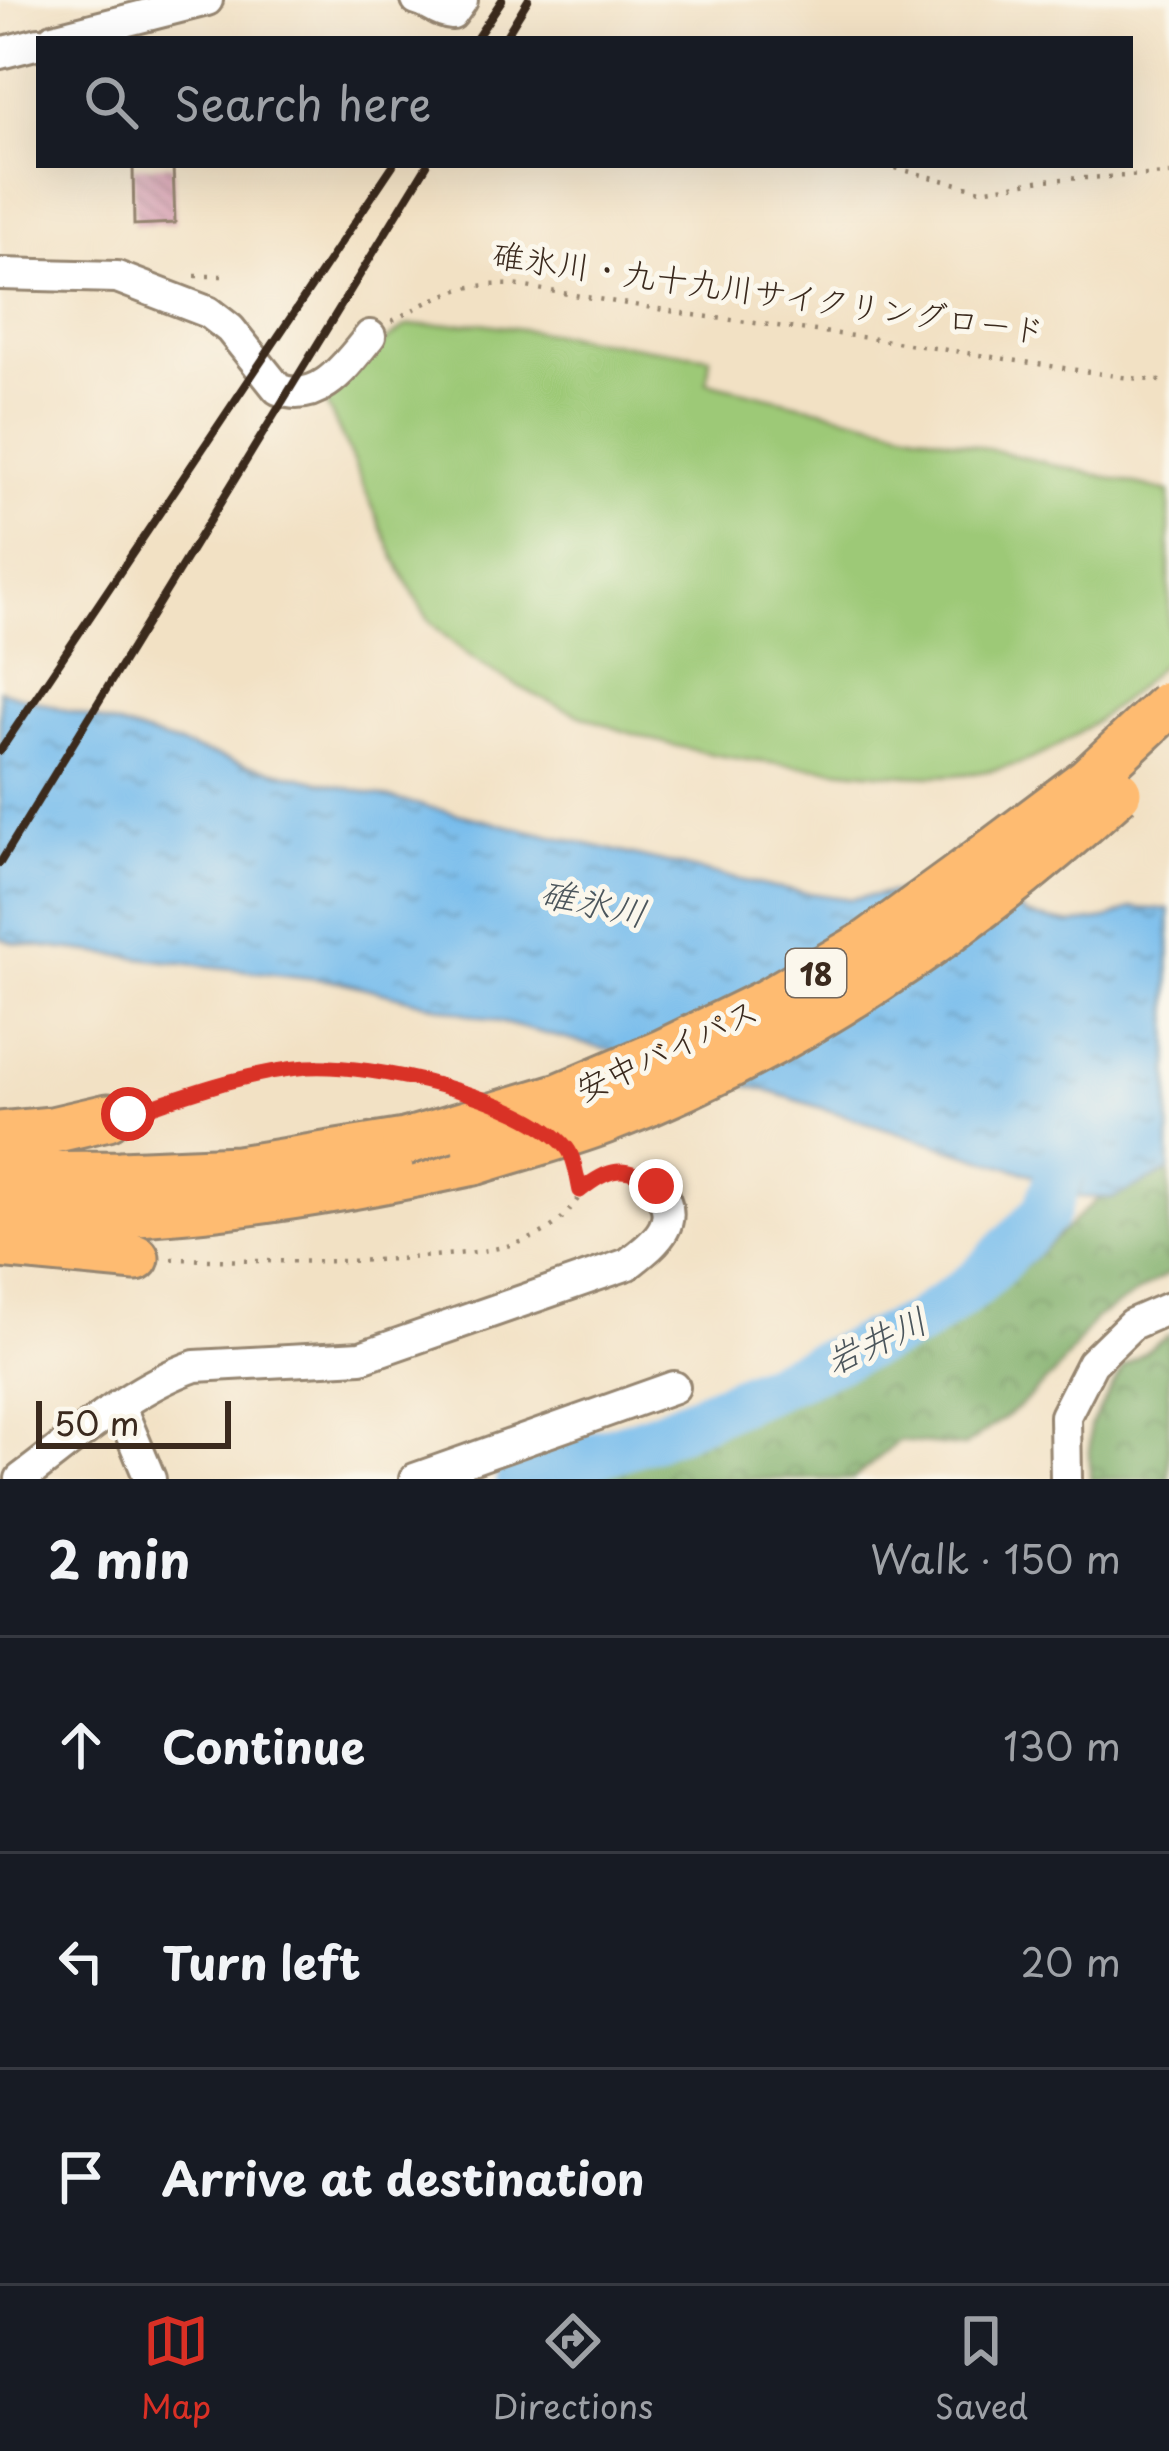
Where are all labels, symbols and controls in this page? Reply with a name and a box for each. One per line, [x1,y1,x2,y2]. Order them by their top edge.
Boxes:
search box [36,36,1133,168]
text: Search here [174,68,431,136]
icon: search [78,69,144,135]
street label: 碓氷川・九十九川サイクリングロード [489,227,1049,355]
water label: 碓氷川 [536,863,652,939]
road number: 18 [786,949,846,997]
street label: 安中バイパス [566,984,766,1112]
route start [101,1087,155,1141]
route end [629,1159,683,1213]
water label: 岩井川 [815,1292,935,1386]
scale bar [36,1395,231,1448]
text: 50 m [54,1397,140,1447]
text: 2 min [48,1519,190,1596]
text: Walk · 150 m [870,1528,1121,1587]
text: Continue [162,1711,365,1779]
icon: ahead [48,1712,114,1778]
text: 130 m [1003,1715,1121,1774]
text: Turn left [162,1927,361,1995]
icon: left [48,1928,114,1994]
text: 20 m [1020,1931,1121,1990]
text: Arrive at destination [162,2143,645,2211]
icon: arrive [48,2144,114,2210]
tab: Map [141,2308,211,2430]
tab: Directions [493,2308,653,2430]
tab: Saved [935,2308,1028,2430]

